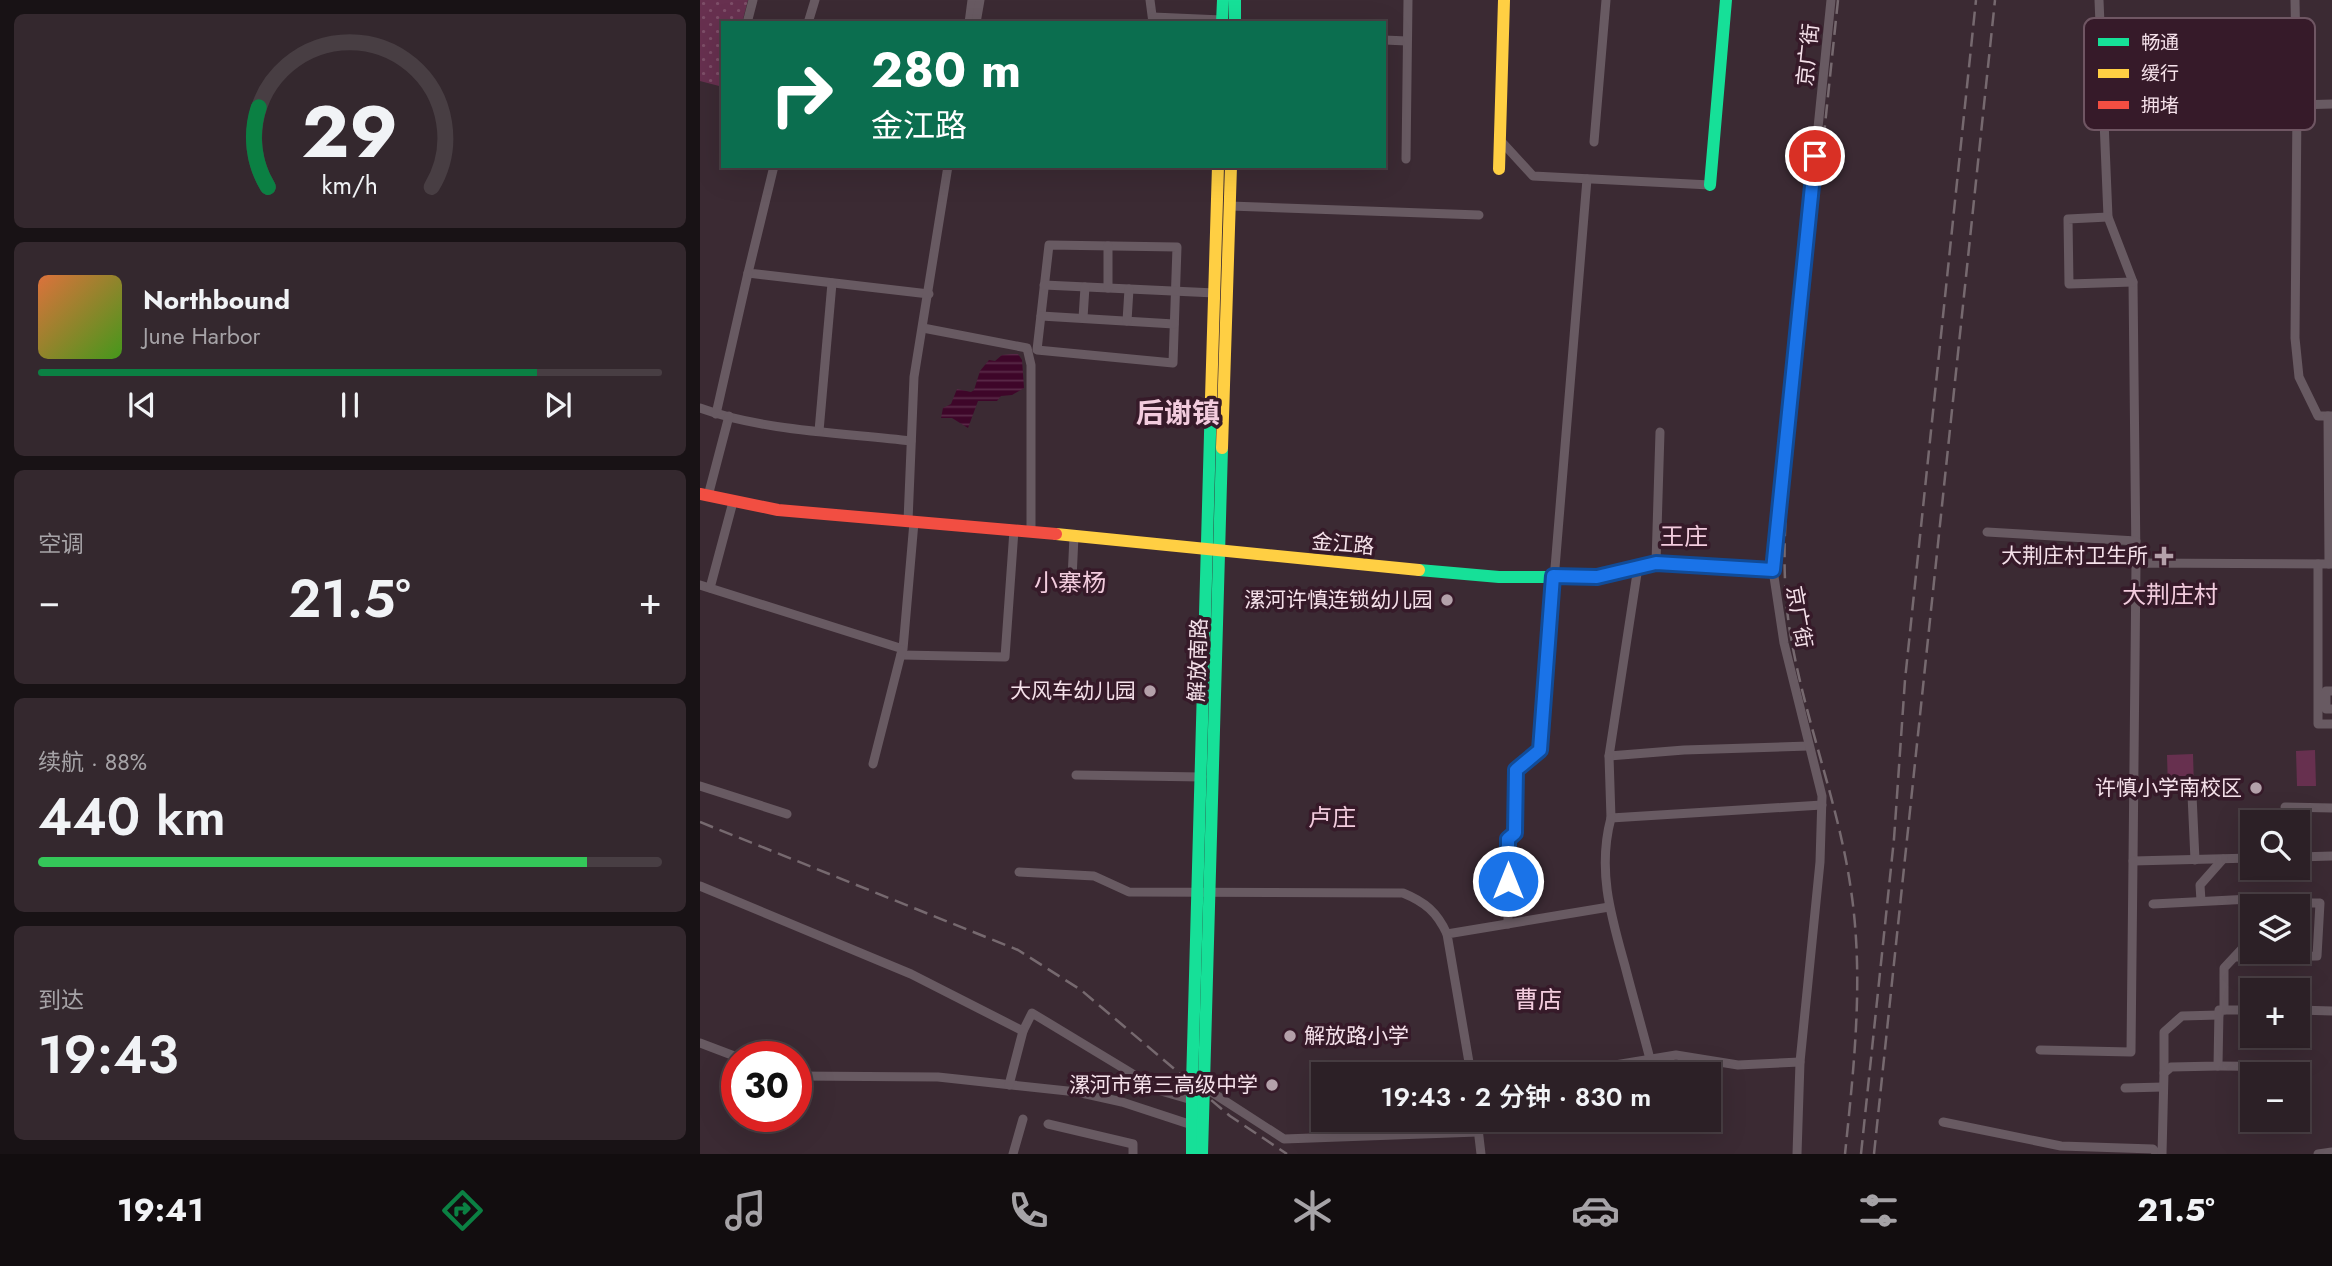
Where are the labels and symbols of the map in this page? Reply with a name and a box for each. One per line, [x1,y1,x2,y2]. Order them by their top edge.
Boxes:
legend [2084,18,2315,130]
street label: 京广街 [1790,22,1826,88]
text: 畅通 [2141,29,2179,56]
text: 缓行 [2141,60,2179,87]
text: 拥堵 [2141,92,2179,119]
pin [1785,126,1845,186]
district label: 后谢镇 [1136,393,1220,434]
district label: 王庄 [1660,519,1708,554]
street label: 金江路 [1310,526,1376,562]
place label: 大荆庄村卫生所 [2001,541,2148,571]
marker: 大荆庄村卫生所 [2154,546,2174,566]
district label: 小寨杨 [1034,565,1106,600]
district label: 大荆庄村 [2122,577,2218,612]
street label: 京广街 [1779,583,1819,651]
place label: 漯河许慎连锁幼儿园 [1244,585,1433,615]
marker: 漯河许慎连锁幼儿园 [1439,592,1455,608]
street label: 解放南路 [1182,618,1214,702]
place label: 大风车幼儿园 [1010,676,1136,706]
marker: 大风车幼儿园 [1142,683,1158,699]
place label: 许慎小学南校区 [2095,773,2242,803]
marker: 许慎小学南校区 [2248,780,2264,796]
district label: 卢庄 [1308,800,1356,835]
position arrow [1471,844,1545,918]
district label: 曹店 [1514,982,1562,1017]
place label: 解放路小学 [1304,1021,1409,1051]
marker: 解放路小学 [1282,1028,1298,1044]
speed limit sign: 30 [721,1041,812,1132]
place label: 漯河市第三高级中学 [1069,1070,1258,1100]
marker: 漯河市第三高级中学 [1264,1077,1280,1093]

